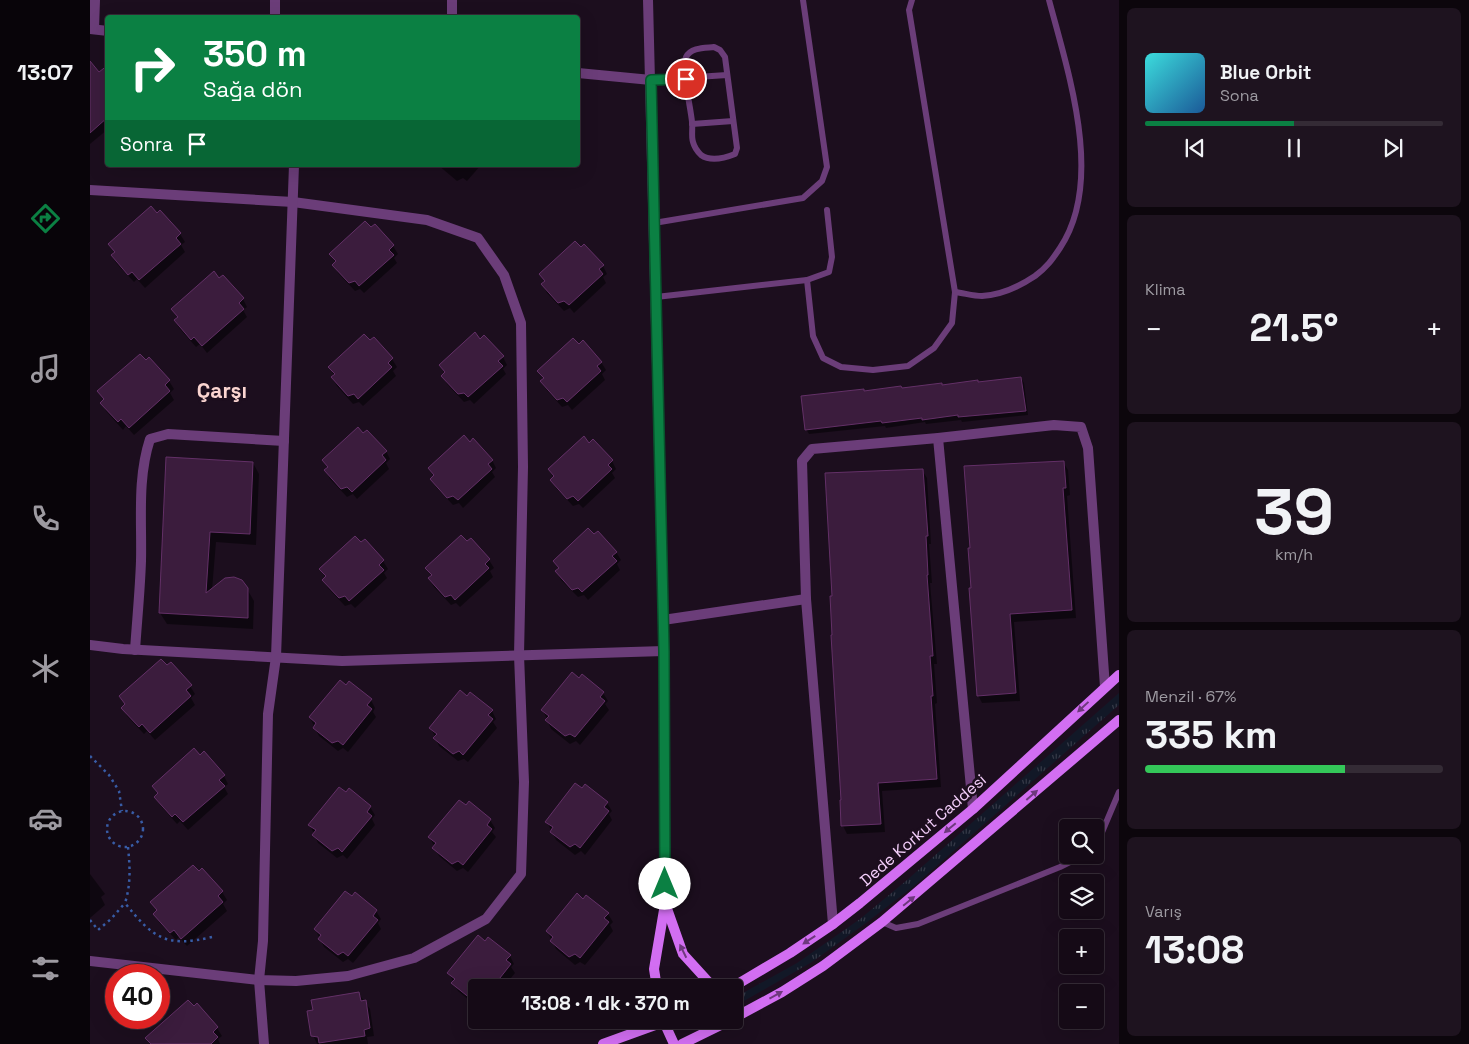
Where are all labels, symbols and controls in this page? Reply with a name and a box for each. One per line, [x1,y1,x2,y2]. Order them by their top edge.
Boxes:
text: 350 m [203,32,307,76]
icon: right [120,35,185,100]
text: 13:07 [17,58,73,86]
pin [665,58,707,100]
text: Blue Orbit [1220,60,1311,85]
icon: arrive [672,65,700,93]
text: Sağa dön [203,75,303,103]
text: Sona [1220,85,1259,106]
icon: arrive [183,130,211,158]
text: Sonra [120,132,173,157]
icon: previous [1181,134,1209,162]
icon: pause [1280,134,1308,162]
icon: next [1379,134,1407,162]
icon: directions [28,201,63,236]
text: Klima [1145,279,1186,300]
text: 21.5° [1250,304,1338,352]
text: − [1145,311,1162,347]
text: + [1426,311,1443,347]
icon: music [28,351,63,386]
district label: Çarşı [197,377,247,404]
text: 39 [1254,470,1334,553]
icon: phone [28,501,63,536]
text: km/h [1275,544,1313,565]
icon: climate [28,651,63,686]
text: Menzil · 67% [1145,686,1236,707]
one-way arrow [1077,701,1089,713]
text: 335 km [1145,711,1278,759]
street label: Dede Korkut Caddesi [855,769,991,891]
one-way arrow [1026,790,1038,801]
icon: car [28,801,63,836]
map controls [1059,819,1104,1029]
button: search [1059,819,1104,864]
one-way arrow [943,823,956,834]
position arrow [638,857,690,909]
button: layers [1059,874,1104,919]
one-way arrow [902,895,915,906]
text: Varış [1145,901,1182,922]
text: 13:08 [1145,926,1244,974]
button: + [1059,929,1104,974]
one-way arrow [802,936,816,945]
one-way arrow [679,943,687,958]
icon: filters [28,951,63,986]
speed limit sign: 40 [105,964,170,1029]
button: − [1059,984,1104,1029]
one-way arrow [770,990,783,999]
text: 13:08 · 1 dk · 370 m [521,991,690,1016]

